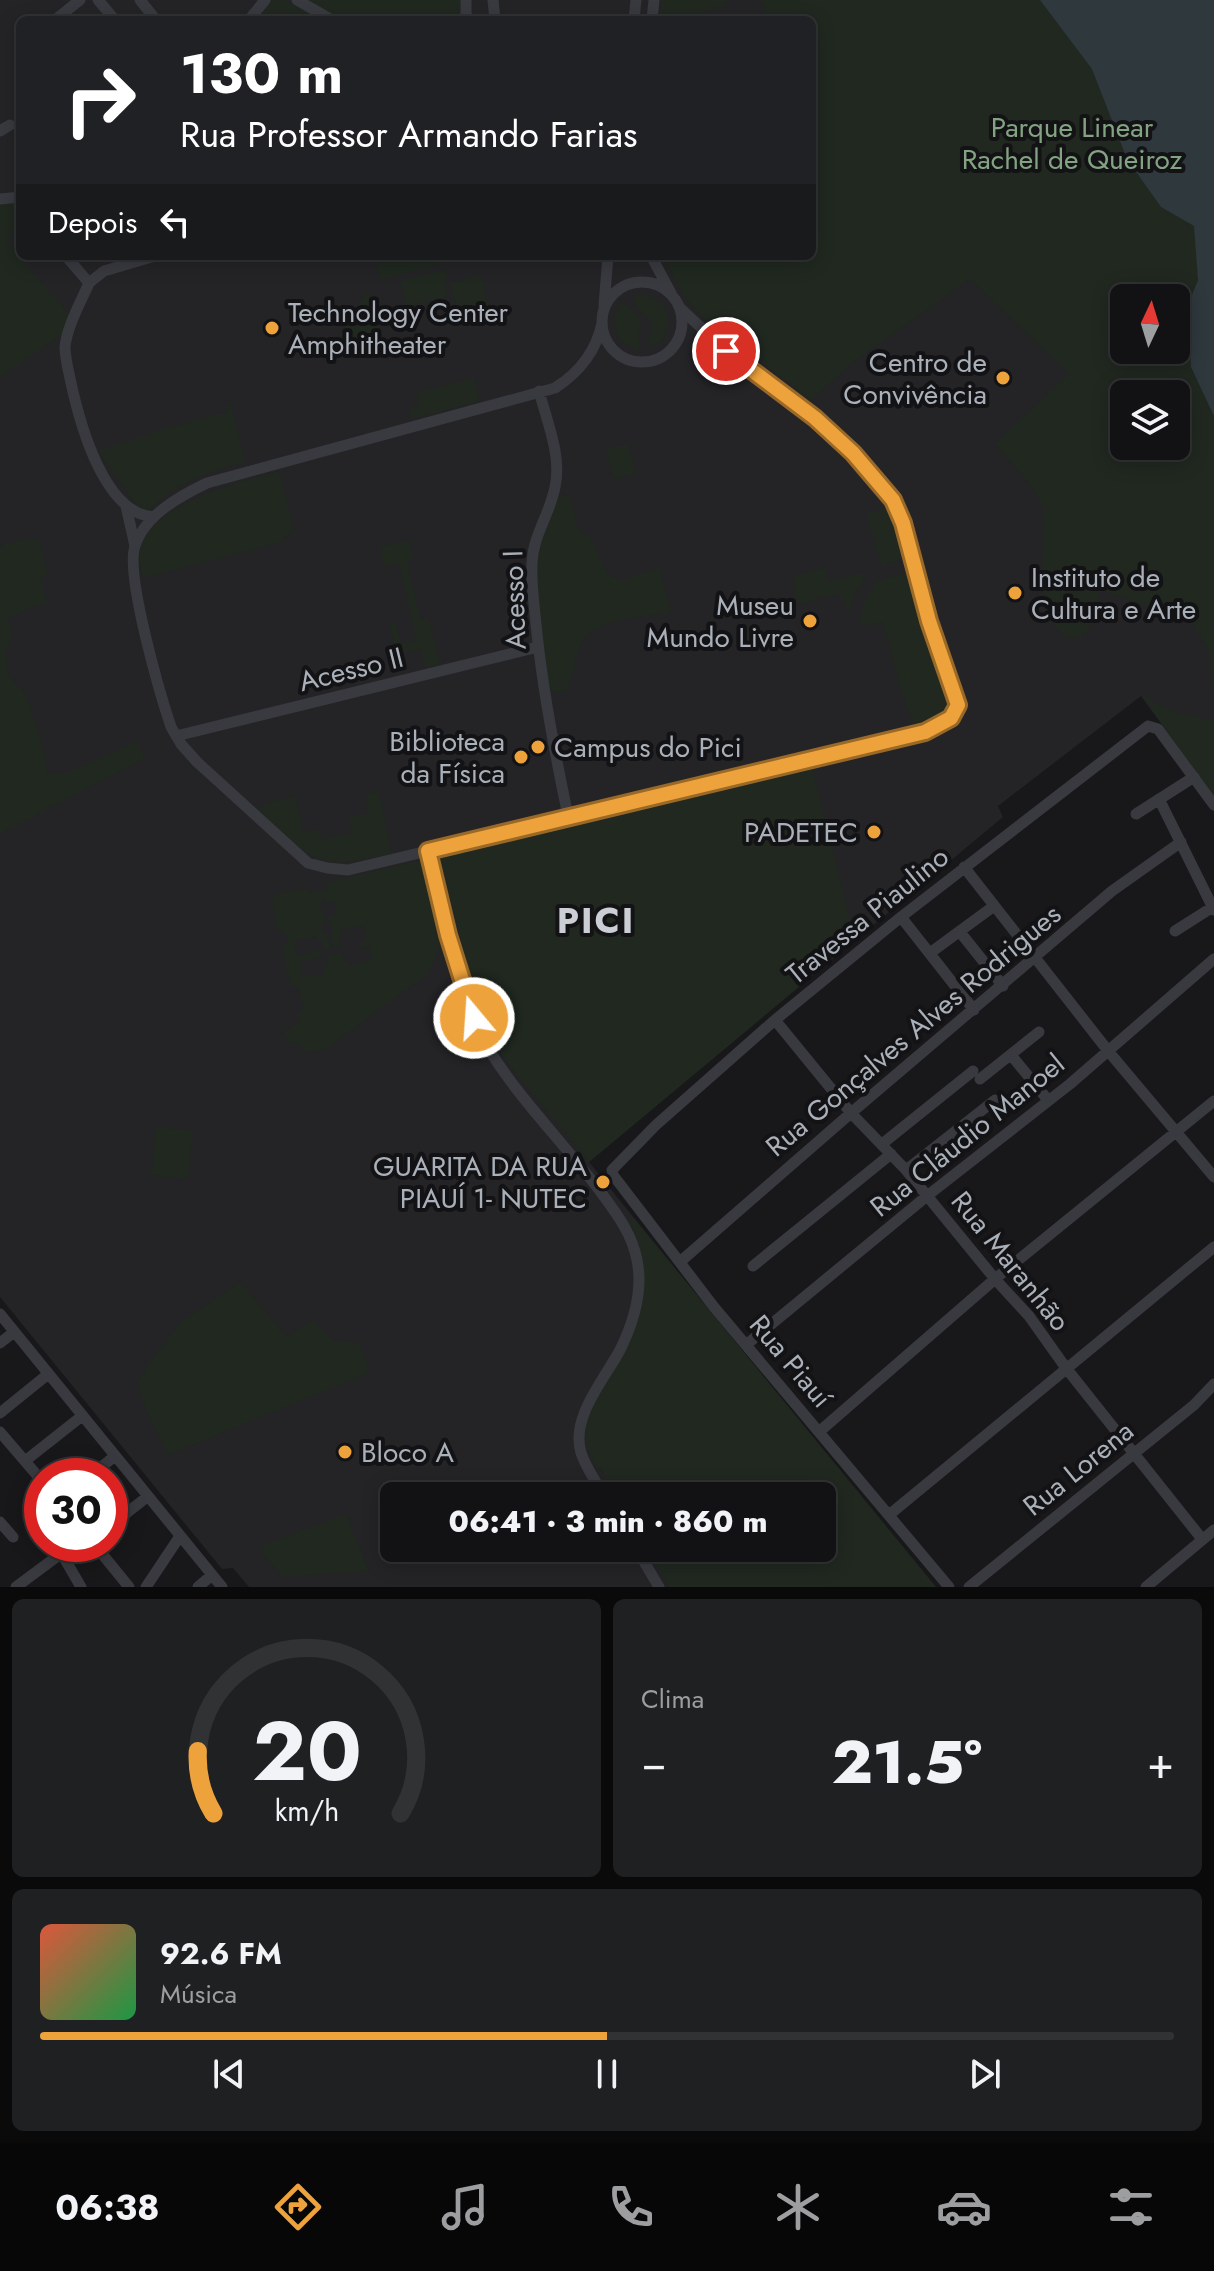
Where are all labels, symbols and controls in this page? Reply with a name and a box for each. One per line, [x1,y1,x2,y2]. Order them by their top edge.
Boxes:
text: 130 m [180,33,343,114]
icon: right [48,48,152,152]
park label: Parque Linear Rachel de Queiroz [962,107,1182,180]
text: Rua Professor Armando Farias [180,108,637,160]
icon: left [153,200,197,244]
text: Depois [48,201,137,244]
north arrow [1110,284,1190,364]
map controls [1110,284,1190,460]
place label: Technology Center Amphitheater [288,292,509,365]
pin [692,317,760,385]
marker: Technology Center Amphitheater [263,319,281,337]
icon: arrive [704,329,748,373]
place label: Centro de Convivência [843,342,987,415]
marker: Centro de Convivência [994,369,1012,387]
button: layers [1110,380,1190,460]
street label: Acesso I [492,550,537,650]
place label: Instituto de Cultura e Arte [1031,557,1196,630]
marker: Instituto de Cultura e Arte [1006,584,1024,602]
place label: Museu Mundo Livre [646,585,794,658]
marker: Museu Mundo Livre [801,612,819,630]
street label: Acesso II [295,637,408,702]
place label: Biblioteca da Física [389,721,505,794]
place label: Campus do Pici [554,727,742,768]
marker: Campus do Pici [529,738,547,756]
marker: Biblioteca da Física [512,748,530,766]
place label: PADETEC [744,812,858,853]
marker: PADETEC [865,823,883,841]
street label: Travessa Piaulino [777,837,958,994]
district label: PICI [557,894,635,946]
street label: Rua Gonçalves Alves Rodrigues [757,894,1070,1166]
position arrow [432,976,516,1060]
street label: Rua Cláudio Manoel [861,1044,1074,1227]
place label: GUARITA DA RUA PIAUÍ 1- NUTEC [373,1146,588,1219]
marker: GUARITA DA RUA PIAUÍ 1- NUTEC [594,1173,612,1191]
street label: Rua Maranhão [941,1182,1080,1340]
street label: Rua Piauí [739,1306,843,1418]
street label: Rua Lorena [1014,1411,1142,1526]
place label: Bloco A [361,1432,454,1473]
marker: Bloco A [336,1443,354,1461]
speed limit sign: 30 [24,1458,128,1562]
text: 06:41 · 3 min · 860 m [449,1500,767,1543]
text: Clima [641,1680,704,1718]
text: 20 [252,1691,361,1811]
text: 21.5° [832,1719,982,1806]
text: − [641,1731,667,1795]
text: + [1147,1731,1174,1795]
text: km/h [274,1790,339,1832]
text: 92.6 FM [160,1932,282,1975]
text: Música [160,1975,237,2013]
icon: previous [207,2052,251,2096]
icon: pause [585,2052,629,2096]
icon: next [963,2052,1007,2096]
icon: directions [270,2179,326,2235]
icon: music [437,2179,493,2235]
icon: phone [603,2179,659,2235]
icon: climate [770,2179,826,2235]
icon: car [936,2179,992,2235]
icon: filters [1103,2179,1159,2235]
text: 06:38 [55,2181,160,2233]

